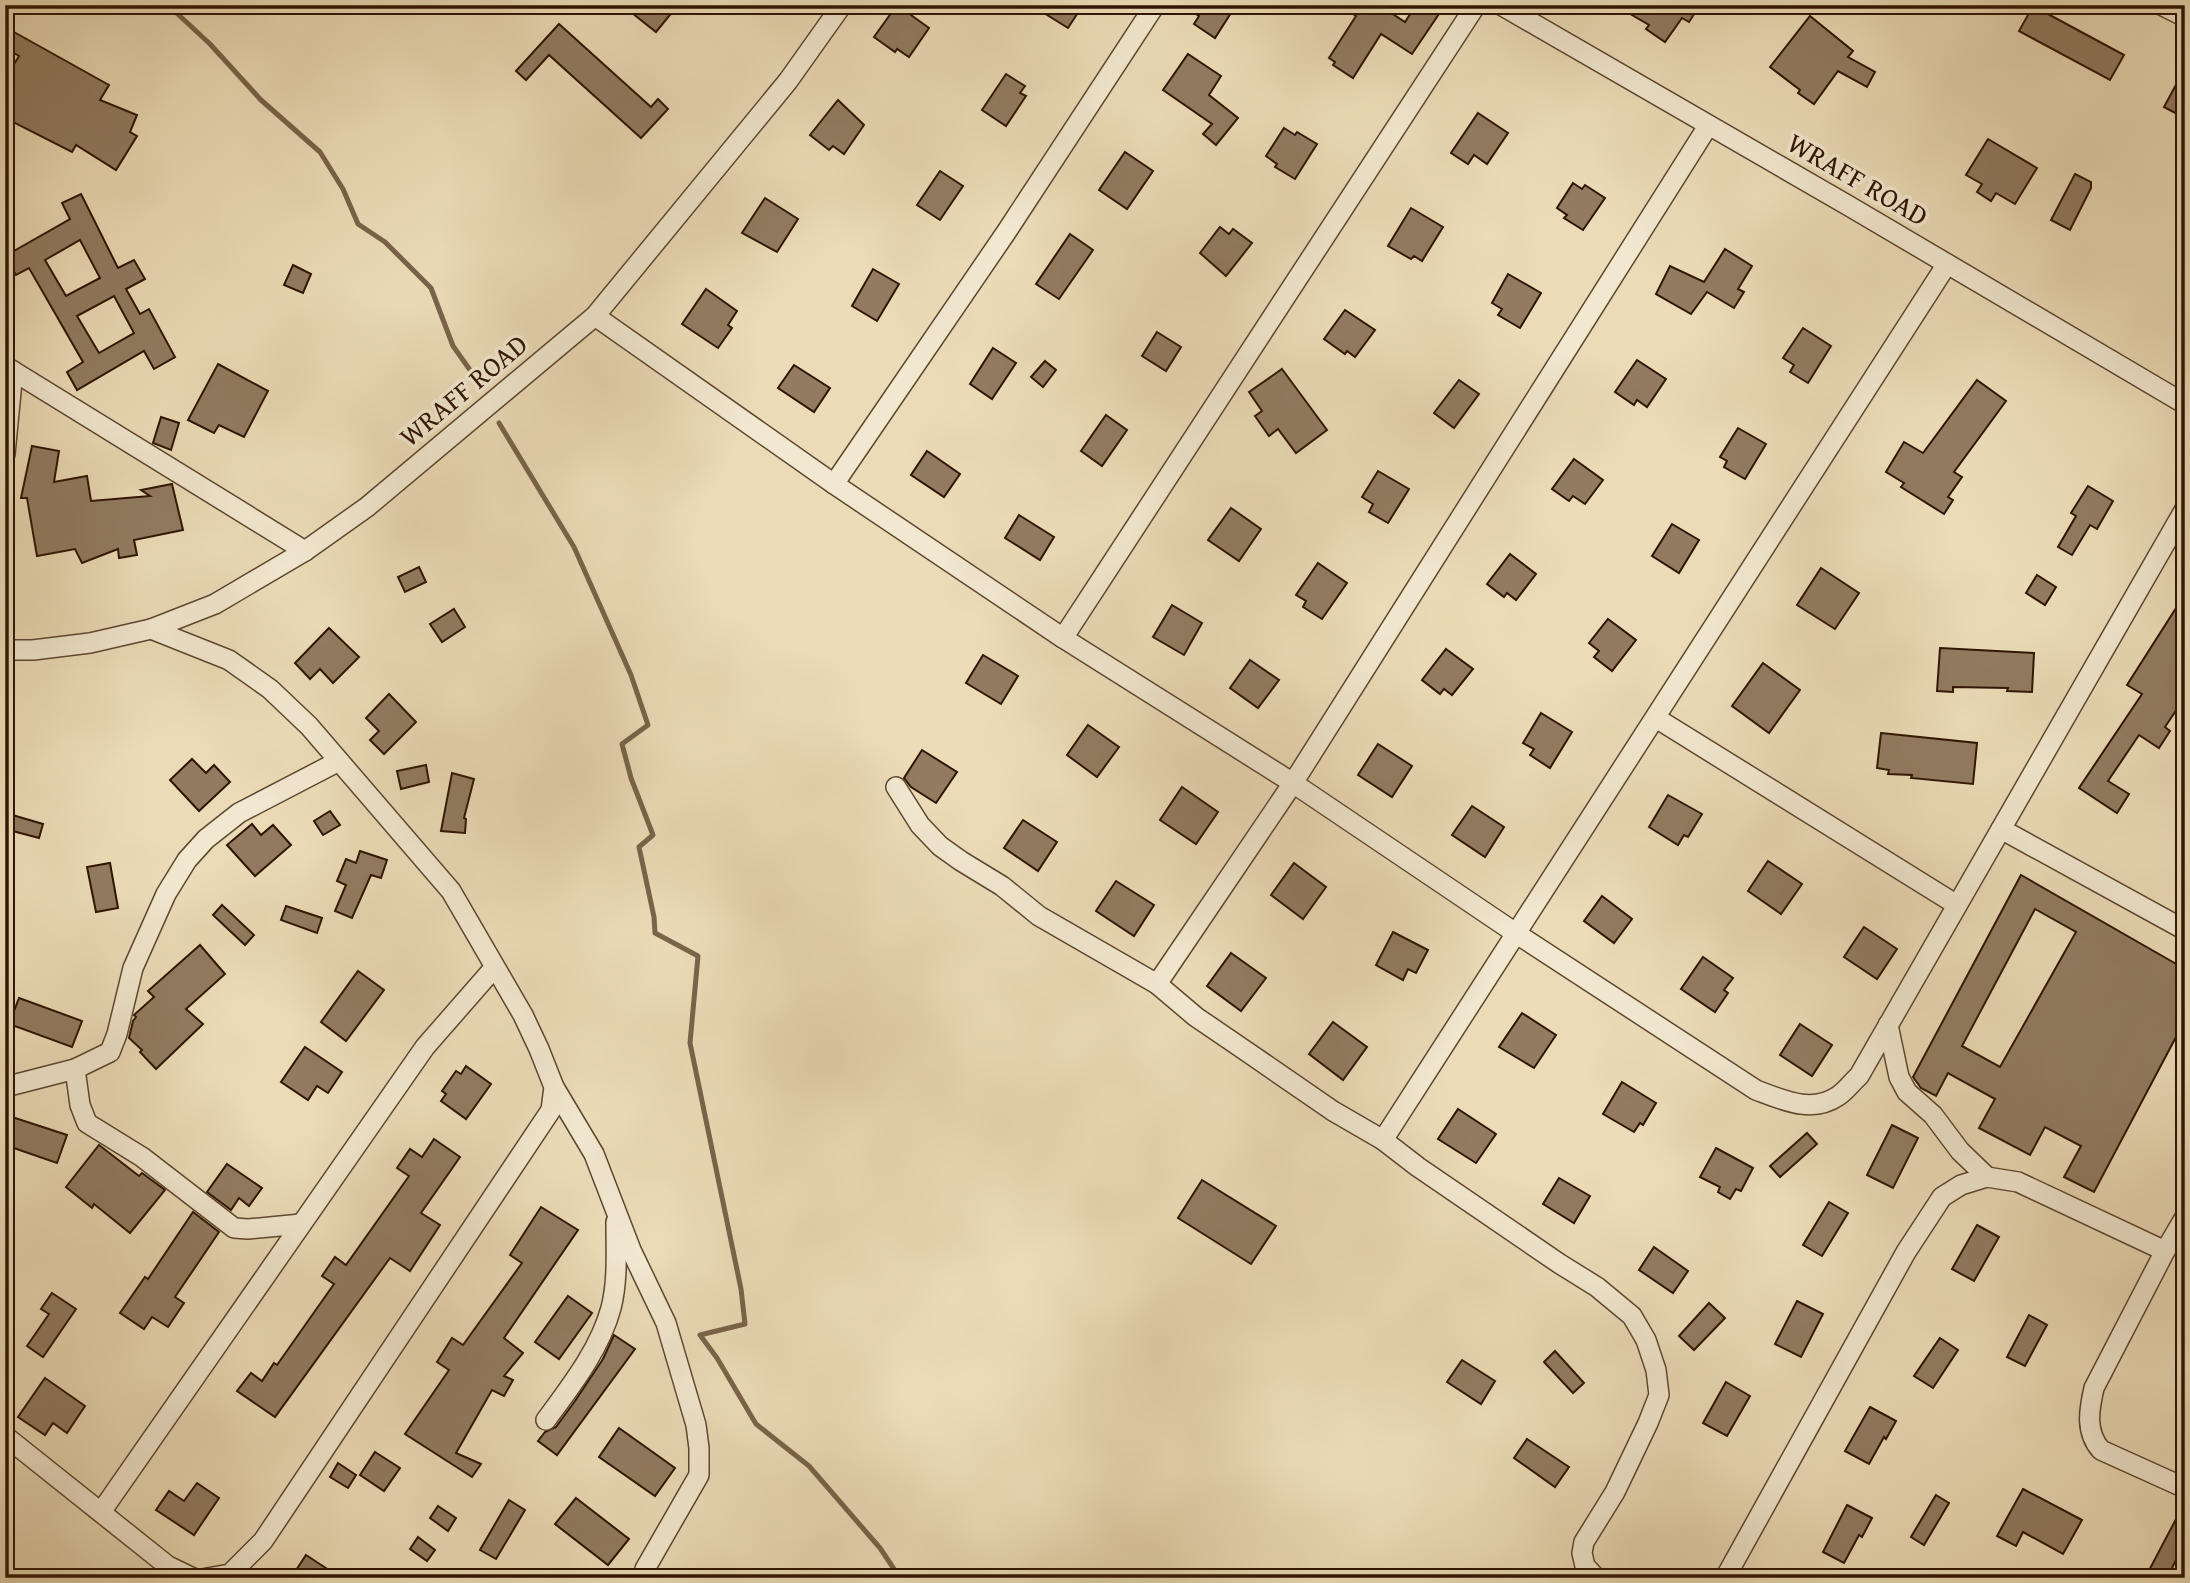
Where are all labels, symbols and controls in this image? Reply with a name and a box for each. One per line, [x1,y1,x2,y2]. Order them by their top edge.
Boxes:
street label: WRAFF ROAD [1780,122,1936,235]
street label: WRAFF ROAD [389,324,536,456]

